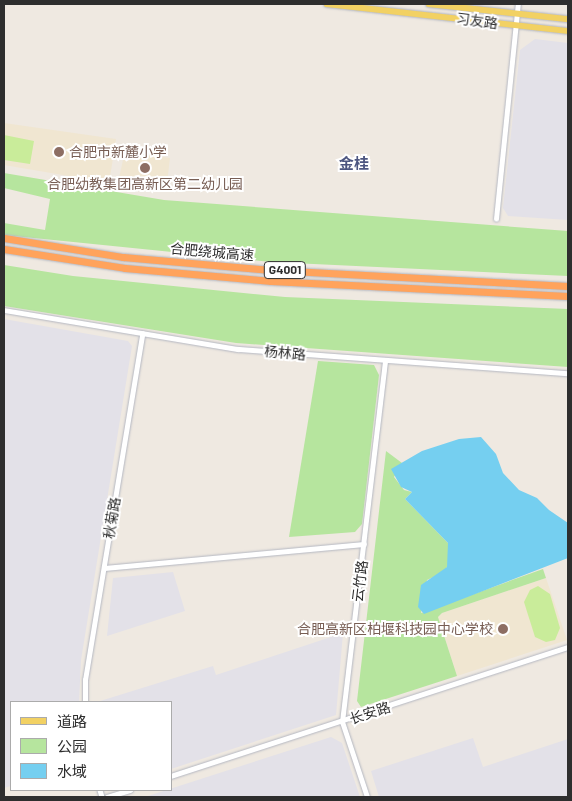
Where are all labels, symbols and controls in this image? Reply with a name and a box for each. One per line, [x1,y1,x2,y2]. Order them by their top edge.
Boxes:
street label: 习友路 [455,10,499,32]
place label: 合肥市新麓小学 [69,144,167,160]
marker: 合肥市新麓小学 [53,146,65,158]
district label: 金桂 [339,155,369,173]
marker: 合肥幼教集团高新区第二幼儿园 [139,162,151,174]
place label: 合肥幼教集团高新区第二幼儿园 [47,176,243,192]
street label: 合肥绕城高速 [169,240,255,264]
road number: G4001 [264,260,306,280]
street label: 杨林路 [263,343,307,363]
street label: 秋菊路 [100,496,124,540]
street label: 云竹路 [349,559,371,603]
place label: 合肥高新区柏堰科技园中心学校 [297,621,493,637]
marker: 合肥高新区柏堰科技园中心学校 [497,623,509,635]
street label: 长安路 [347,699,393,727]
legend [10,701,172,791]
text: 道路 [57,712,87,730]
text: 公园 [57,737,87,755]
text: 水域 [57,762,87,780]

